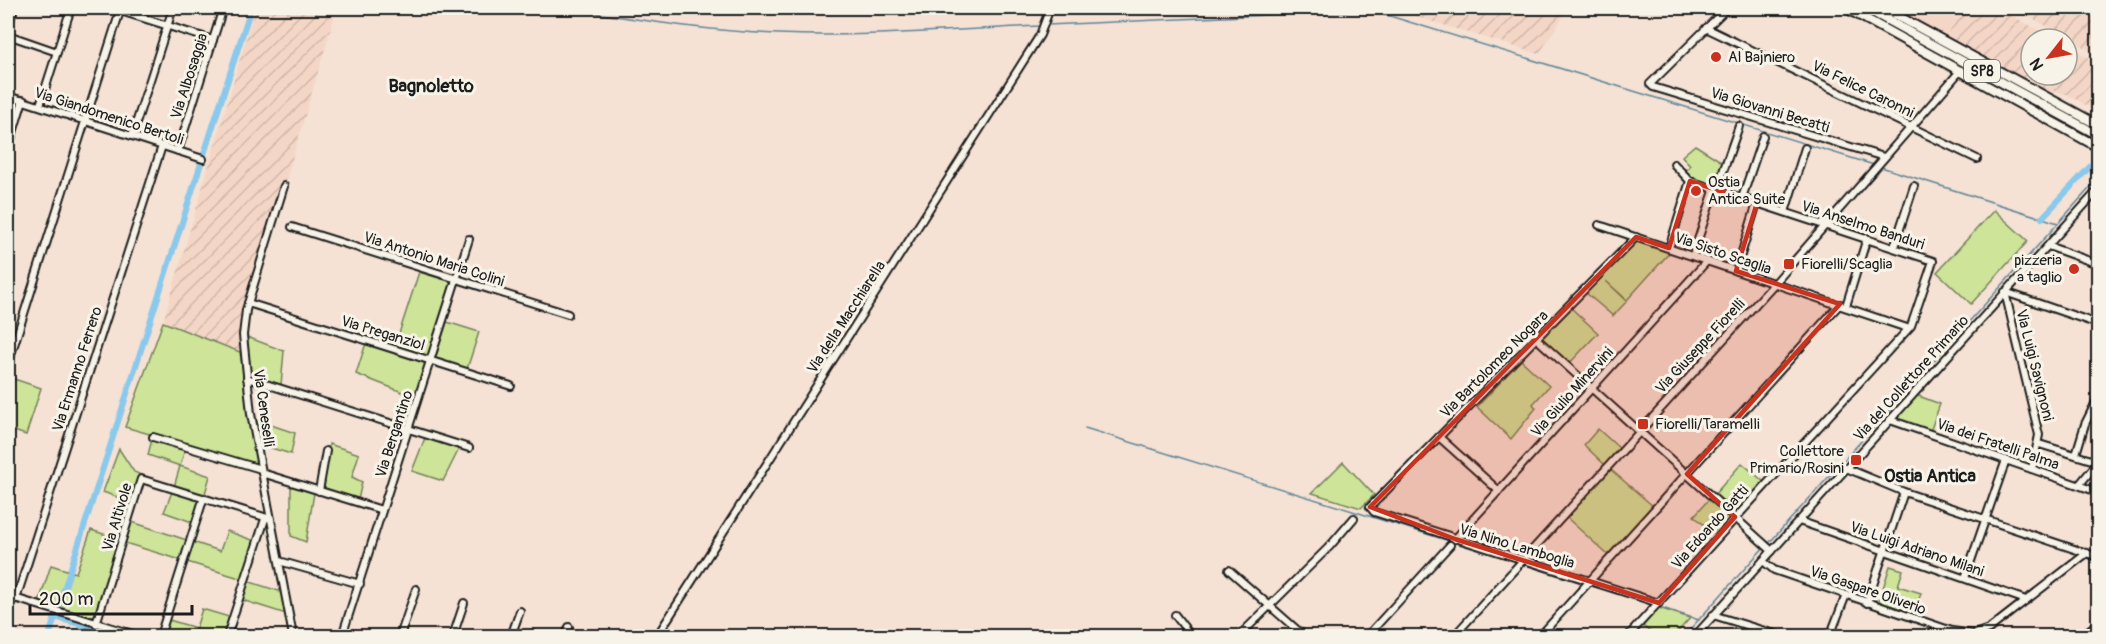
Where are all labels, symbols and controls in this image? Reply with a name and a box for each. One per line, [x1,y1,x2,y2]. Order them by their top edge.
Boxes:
north arrow [2019,27,2079,87]
street label: Via Albosaggia [167,31,212,121]
place label: Al Bajniero [1728,48,1795,67]
marker: Al Bajniero [1709,50,1723,64]
text: N [2026,54,2048,74]
street label: Via Felice Caronni [1809,57,1917,123]
road number: SP8 [1964,60,2000,82]
district label: Bagnoletto [388,75,474,98]
street label: Via Giandomenico Bertoli [32,83,186,150]
street label: Via Giovanni Becatti [1708,83,1832,138]
place label: Ostia Antica Suite [1708,173,1786,209]
marker: Ostia Antica Suite [1689,184,1703,198]
street label: Via Anselmo Banduri [1799,197,1927,254]
street label: Via Antonio Maria Colini [361,228,507,291]
street label: Via Sisto Scaglia [1672,228,1774,279]
place label: pizzeria a taglio [2014,251,2062,287]
place label: Fiorelli/Scaglia [1801,255,1893,274]
street label: Via della Macchiarella [803,257,890,377]
marker: Fiorelli/Scaglia [1782,257,1796,271]
marker: pizzeria a taglio [2067,262,2081,276]
street label: Via Giuseppe Fiorelli [1651,295,1749,398]
street label: Via Ermanno Ferrero [48,304,107,434]
street label: Via Bartolomeo Nogara [1436,306,1552,422]
street label: Via Luigi Savignoni [2011,307,2058,423]
street label: Via del Collettore Primario [1850,311,1973,445]
street label: Via Preganziol [338,312,427,355]
street label: Via Giulio Minervini [1527,343,1618,441]
street label: Via Ceneselli [249,368,278,448]
street label: Via Bergantino [371,388,418,480]
place label: Fiorelli/Taramelli [1655,415,1760,434]
street label: Via dei Fratelli Palma [1934,415,2062,474]
marker: Fiorelli/Taramelli [1636,417,1650,431]
place label: Collettore Primario/Rosini [1749,442,1845,478]
marker: Collettore Primario/Rosini [1849,453,1863,467]
district label: Ostia Antica [1884,465,1977,488]
street label: Via Altivole [98,480,137,553]
street label: Via Edoardo Gatti [1668,481,1753,573]
street label: Via Luigi Adriano Milani [1847,518,1987,581]
street label: Via Nino Lamboglia [1457,520,1577,573]
street label: Via Gaspare Oliverio [1807,562,1928,619]
scale bar [30,578,192,616]
text: 200 m [39,588,94,611]

